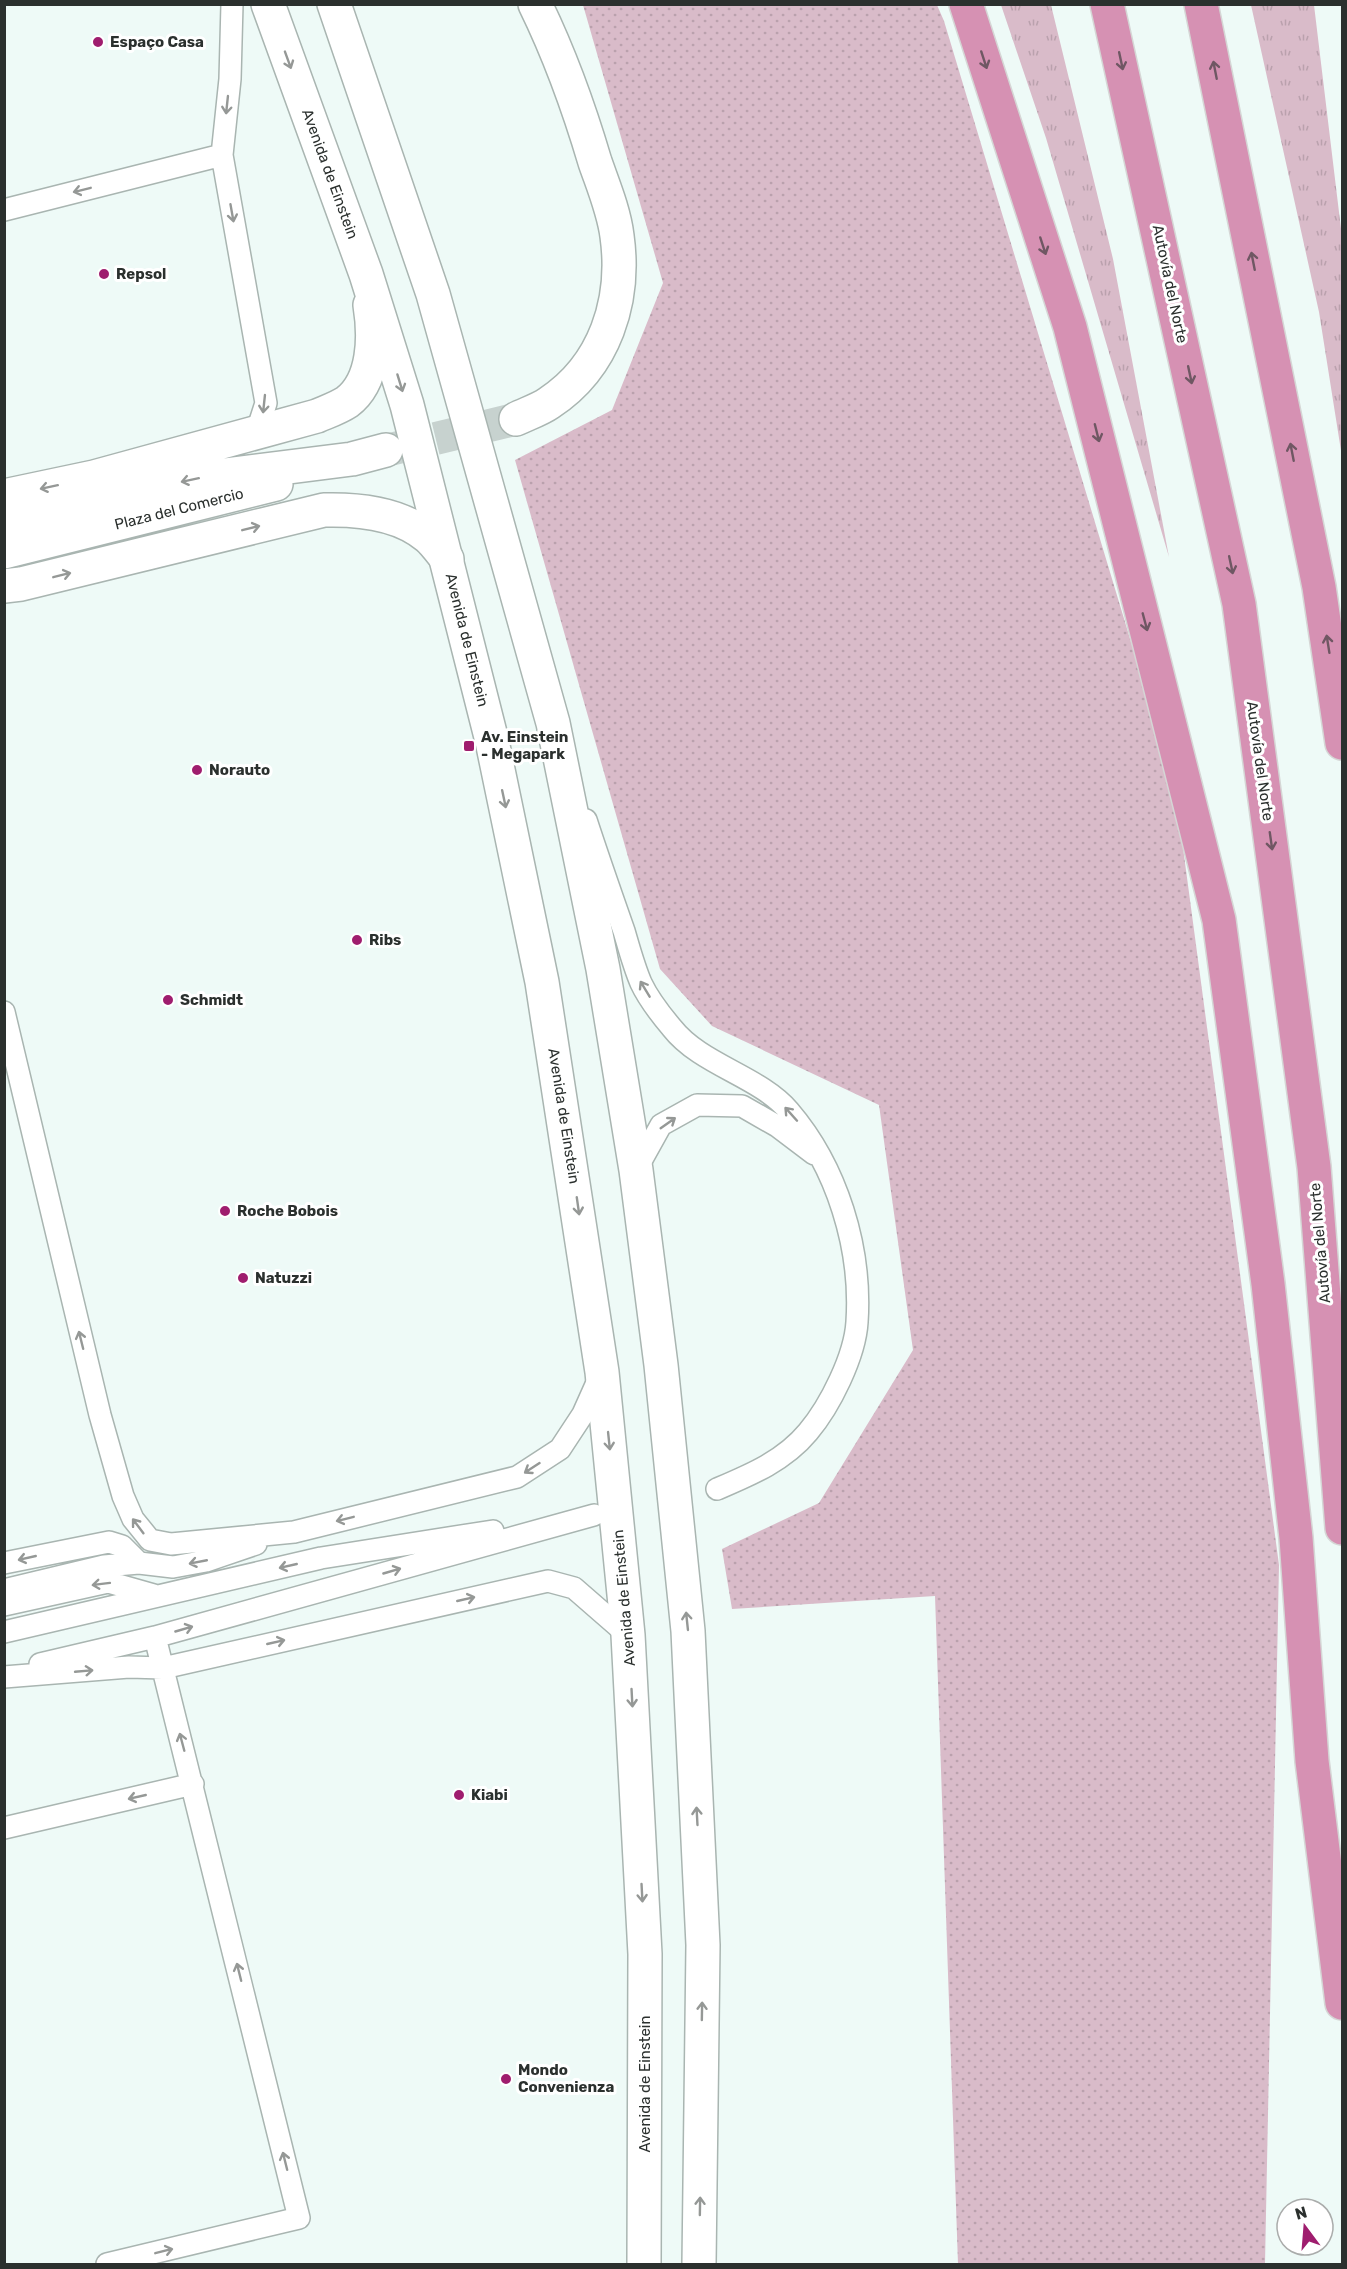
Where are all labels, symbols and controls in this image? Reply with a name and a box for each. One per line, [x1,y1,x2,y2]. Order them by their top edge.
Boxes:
place label: Espaço Casa [110,33,204,51]
marker: Espaço Casa [91,35,105,49]
one-way arrow [284,50,295,68]
one-way arrow [979,50,990,69]
one-way arrow [1116,51,1128,70]
one-way arrow [1209,61,1220,80]
one-way arrow [222,94,233,114]
street label: Avenida de Einstein [298,107,362,241]
one-way arrow [73,185,92,197]
one-way arrow [227,202,238,222]
street label: Autovía del Norte [1149,223,1191,345]
one-way arrow [1039,236,1050,255]
one-way arrow [1247,252,1258,271]
place label: Repsol [116,265,166,283]
marker: Repsol [97,267,111,281]
one-way arrow [1184,365,1196,384]
one-way arrow [395,373,406,392]
one-way arrow [258,394,269,413]
one-way arrow [1091,424,1103,443]
one-way arrow [1286,443,1297,462]
one-way arrow [180,475,200,486]
one-way arrow [40,481,59,493]
street label: Plaza del Comercio [113,484,245,534]
one-way arrow [241,522,260,534]
one-way arrow [1226,555,1237,575]
one-way arrow [52,568,71,580]
street label: Avenida de Einstein [442,571,492,709]
one-way arrow [1139,612,1151,631]
one-way arrow [1322,634,1333,654]
street label: Autovía del Norte [1243,700,1277,822]
place label: Av. Einstein - Megapark [481,728,568,763]
marker: Av. Einstein - Megapark [462,739,476,753]
place label: Norauto [209,761,270,779]
marker: Norauto [190,763,204,777]
one-way arrow [499,788,510,808]
one-way arrow [1265,831,1276,851]
place label: Ribs [369,931,401,949]
marker: Ribs [350,933,364,947]
one-way arrow [639,981,651,998]
place label: Schmidt [180,991,243,1009]
marker: Schmidt [161,993,175,1007]
street label: Avenida de Einstein [544,1047,584,1185]
one-way arrow [784,1107,798,1122]
one-way arrow [659,1116,676,1129]
street label: Autovía del Norte [1306,1182,1334,1304]
one-way arrow [573,1196,584,1216]
place label: Roche Bobois [237,1202,338,1220]
marker: Roche Bobois [218,1204,232,1218]
place label: Natuzzi [255,1269,312,1287]
marker: Natuzzi [236,1271,250,1285]
one-way arrow [75,1331,87,1350]
one-way arrow [604,1431,615,1451]
one-way arrow [524,1462,541,1474]
one-way arrow [336,1514,355,1526]
one-way arrow [132,1518,145,1534]
street label: Avenida de Einstein [609,1529,639,1667]
one-way arrow [18,1552,37,1564]
one-way arrow [189,1557,208,1568]
one-way arrow [279,1561,298,1573]
one-way arrow [382,1565,401,1576]
one-way arrow [92,1579,112,1590]
one-way arrow [456,1593,475,1605]
one-way arrow [681,1612,692,1632]
one-way arrow [174,1623,193,1634]
one-way arrow [265,1636,285,1647]
one-way arrow [73,1665,93,1676]
one-way arrow [626,1688,637,1707]
one-way arrow [176,1733,188,1752]
place label: Kiabi [471,1786,508,1804]
marker: Kiabi [452,1788,466,1802]
one-way arrow [127,1792,146,1804]
one-way arrow [691,1807,702,1827]
one-way arrow [637,1882,648,1902]
one-way arrow [233,1963,245,1982]
one-way arrow [696,2002,708,2022]
street label: Avenida de Einstein [636,2015,654,2153]
place label: Mondo Convenienza [518,2061,614,2096]
marker: Mondo Convenienza [499,2072,513,2086]
one-way arrow [279,2152,291,2171]
one-way arrow [694,2197,706,2217]
north arrow [1275,2197,1335,2257]
text: N [1293,2202,1309,2224]
one-way arrow [154,2244,173,2256]

